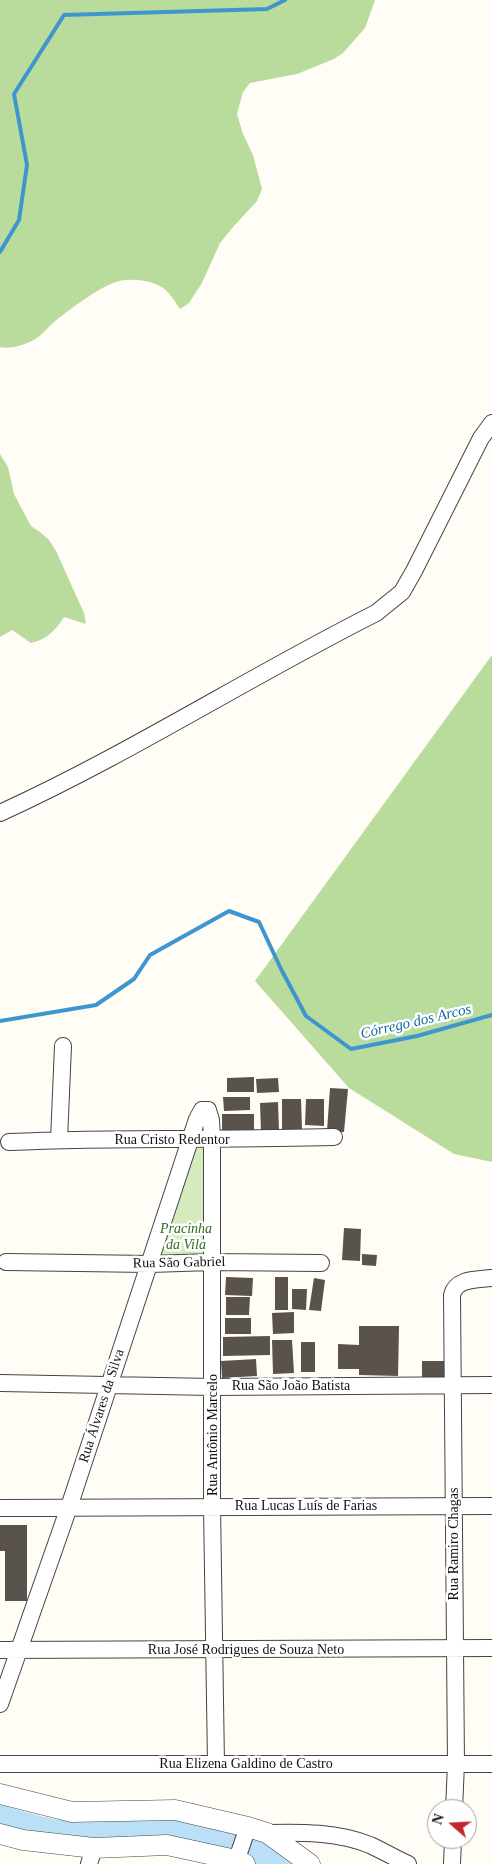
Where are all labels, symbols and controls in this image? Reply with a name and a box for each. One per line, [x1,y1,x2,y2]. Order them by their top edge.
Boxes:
water label: Córrego dos Arcos [359,1001,473,1043]
street label: Rua Cristo Redentor [114,1132,230,1148]
park label: Pracinha da Vila [160,1221,212,1254]
street label: Rua São Gabriel [133,1254,225,1272]
street label: Rua Álvares da Silva [76,1347,128,1465]
street label: Rua Antônio Marcelo [205,1374,221,1496]
street label: Rua São João Batista [232,1378,350,1394]
street label: Rua Ramiro Chagas [446,1488,462,1600]
street label: Rua Lucas Luís de Farias [235,1498,377,1514]
street label: Rua José Rodrigues de Souza Neto [148,1642,344,1658]
street label: Rua Elizena Galdino de Castro [159,1756,333,1772]
north arrow [427,1799,477,1849]
text: N [430,1812,447,1827]

